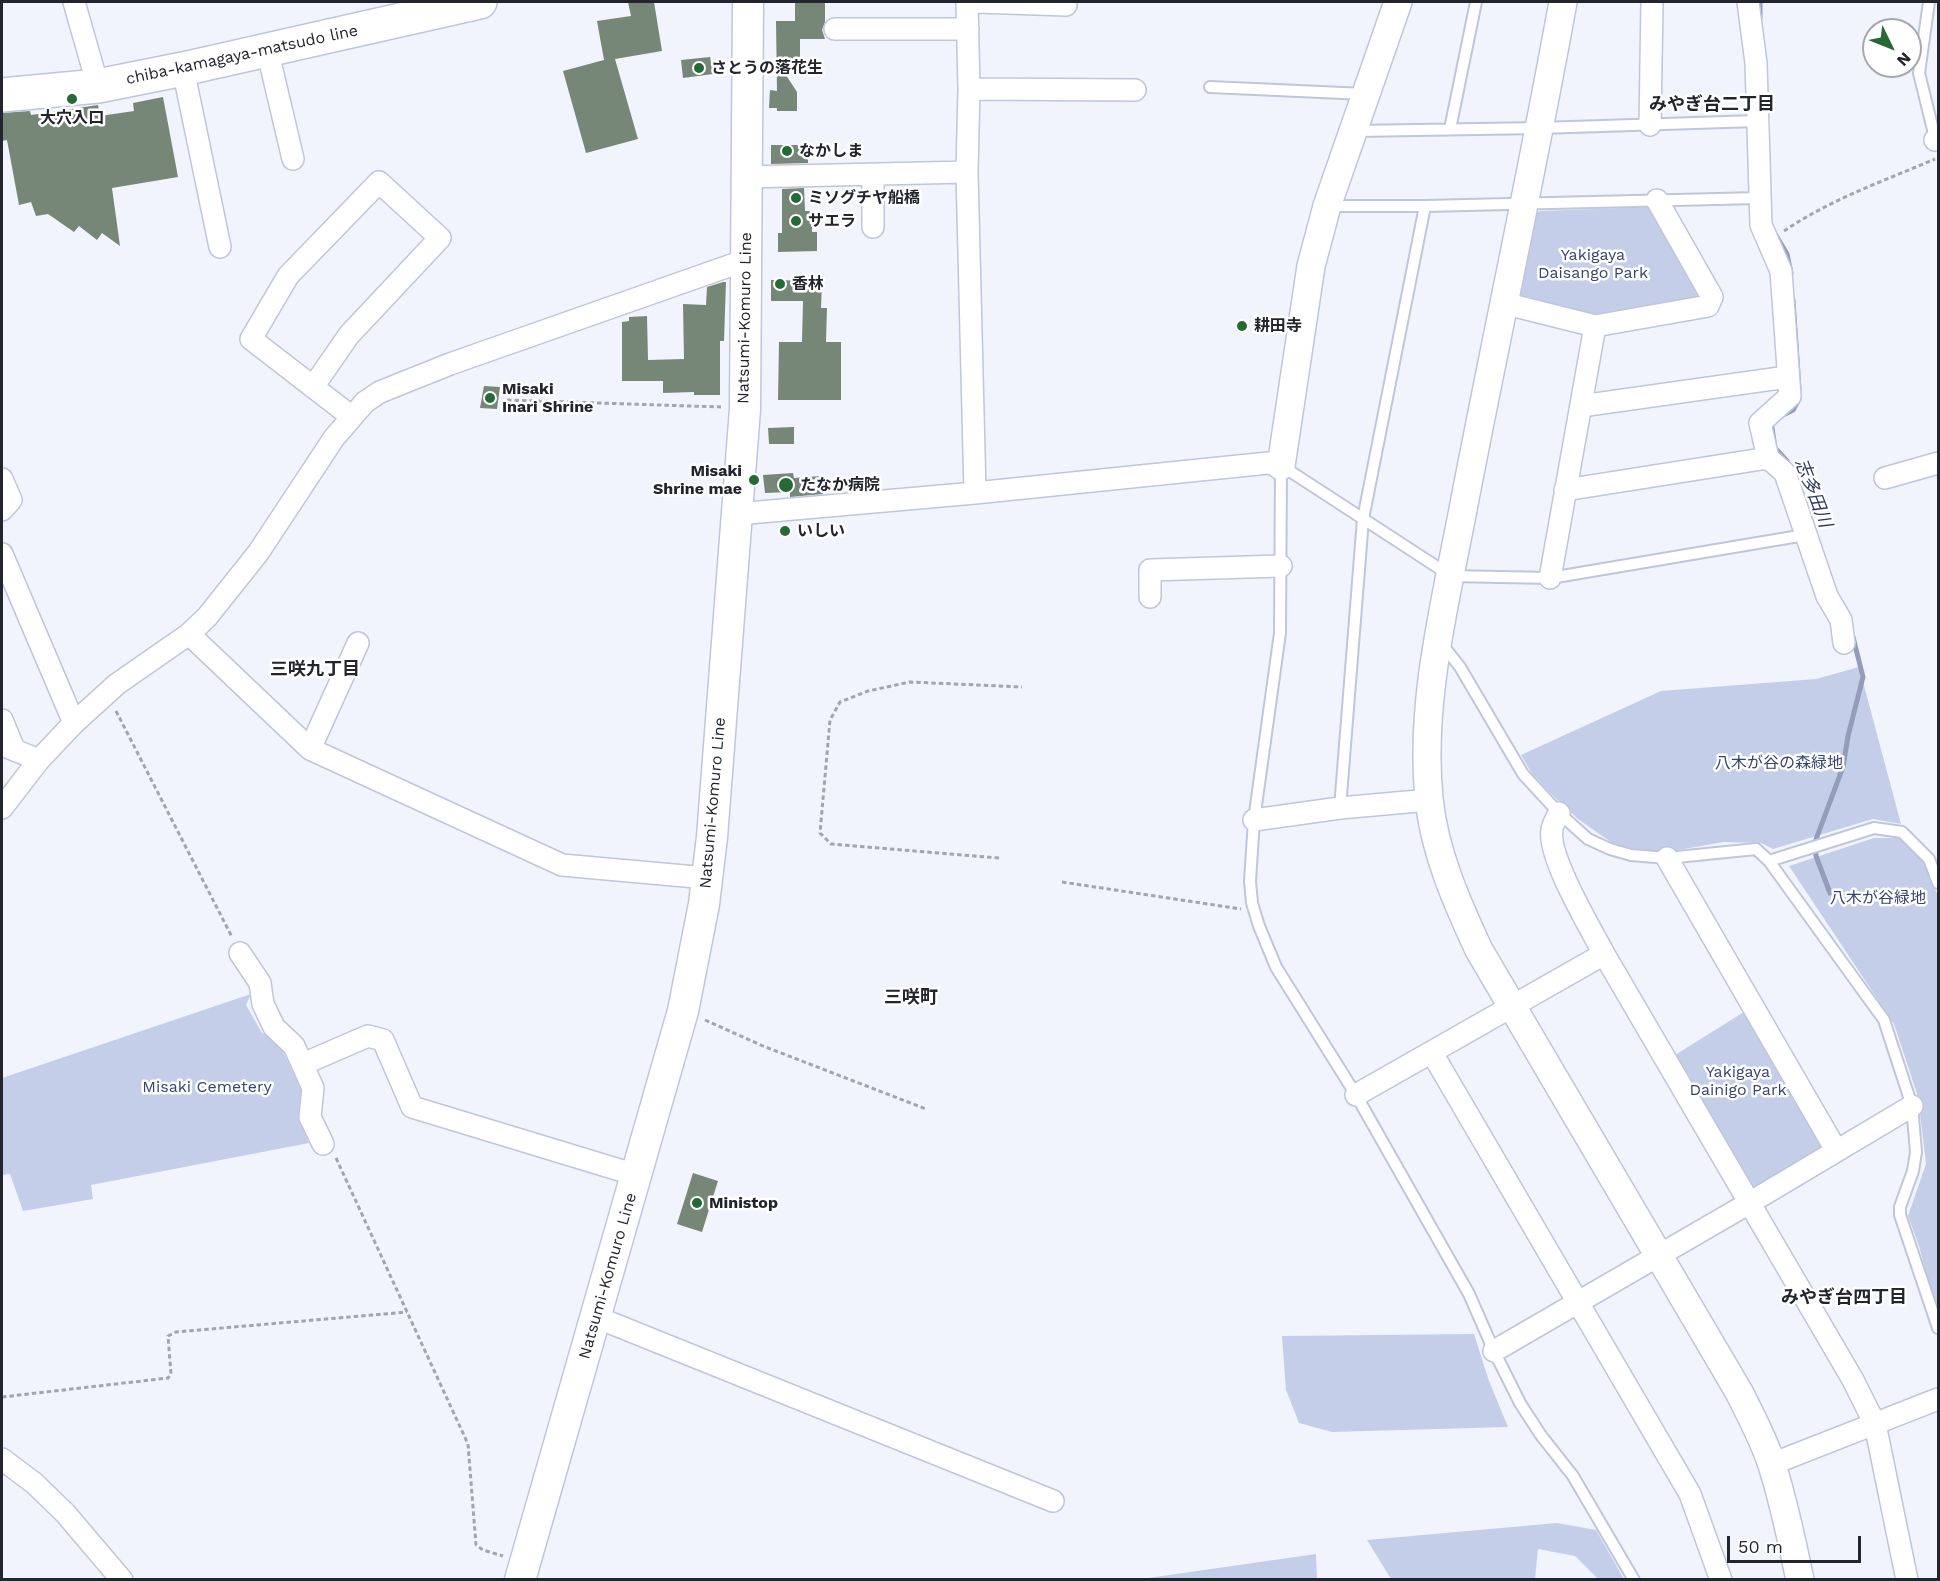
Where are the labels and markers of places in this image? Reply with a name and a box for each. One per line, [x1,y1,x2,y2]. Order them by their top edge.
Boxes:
place label: さとうの落花生 [711,58,823,78]
marker: さとうの落花生 [692,61,706,75]
marker: 大穴入口 [65,92,79,106]
place label: 大穴入口 [40,108,104,128]
place label: なかしま [799,141,863,161]
marker: なかしま [780,144,794,158]
place label: ミソグチヤ船橋 [808,188,920,208]
marker: ミソグチヤ船橋 [789,191,803,205]
place label: サエラ [808,211,856,231]
marker: サエラ [789,214,803,228]
place label: 香林 [792,274,824,294]
marker: 香林 [773,277,787,291]
place label: 耕田寺 [1254,316,1302,336]
marker: 耕田寺 [1235,319,1249,333]
place label: Misaki Inari Shrine [502,379,593,417]
marker: Misaki Inari Shrine [483,391,497,405]
place label: Misaki Shrine mae [653,461,742,499]
marker: Misaki Shrine mae [747,473,761,487]
place label: たなか病院 [800,475,880,495]
marker: たなか病院 [777,476,795,494]
place label: いしい [797,521,845,541]
marker: いしい [778,524,792,538]
place label: Ministop [709,1193,778,1213]
marker: Ministop [690,1196,704,1210]

